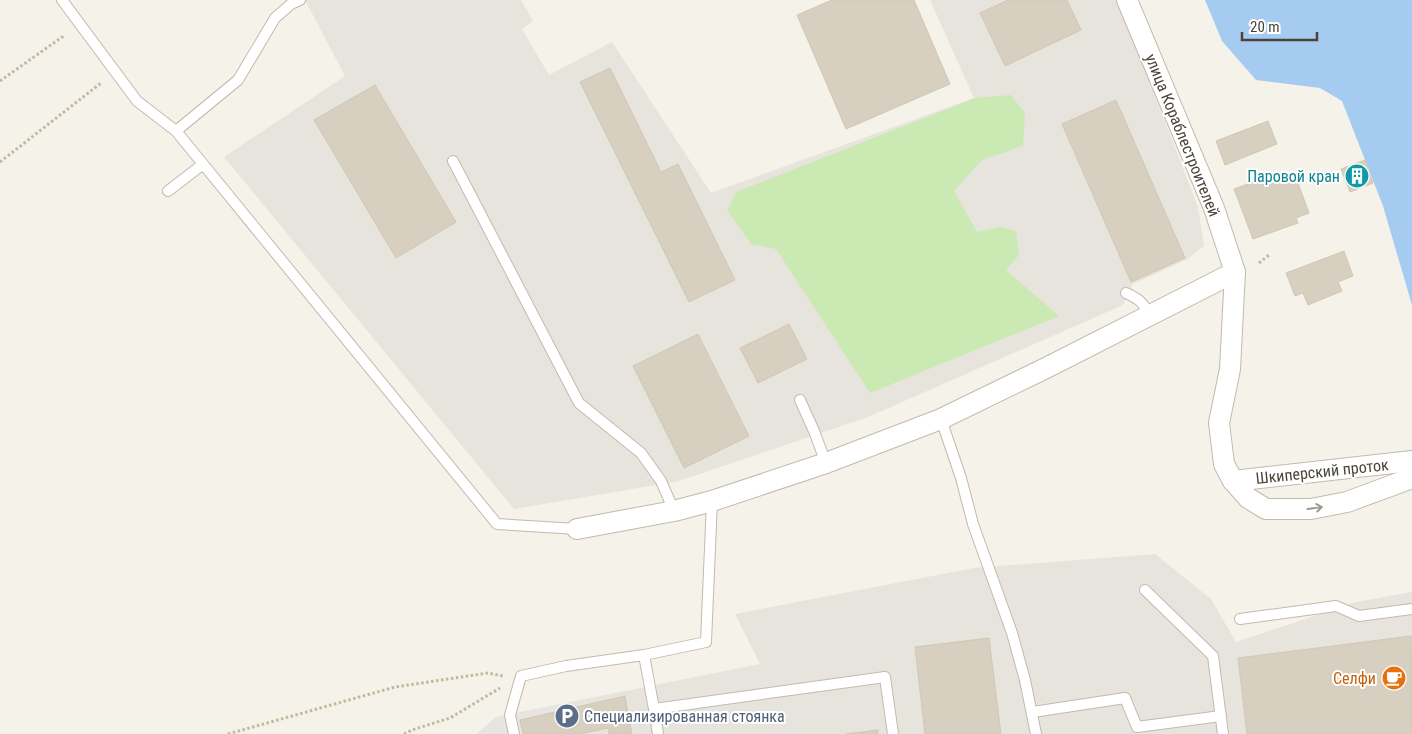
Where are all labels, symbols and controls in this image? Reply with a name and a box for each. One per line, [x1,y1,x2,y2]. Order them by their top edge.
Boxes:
scale bar [1242,10,1317,42]
text: 20 m [1250,18,1280,36]
street label: улица Кораблестроителей [1141,51,1224,219]
building icon: Паровой кран [1344,163,1370,189]
place label: Паровой кран [1247,167,1340,186]
street label: Шкиперский проток [1255,455,1390,488]
one-way arrow [1306,503,1322,513]
cafe icon: Селфи [1381,665,1407,691]
place label: Селфи [1333,669,1376,688]
parking icon: Специализированная стоянка [554,703,580,729]
place label: Специализированная стоянка [584,707,785,726]

